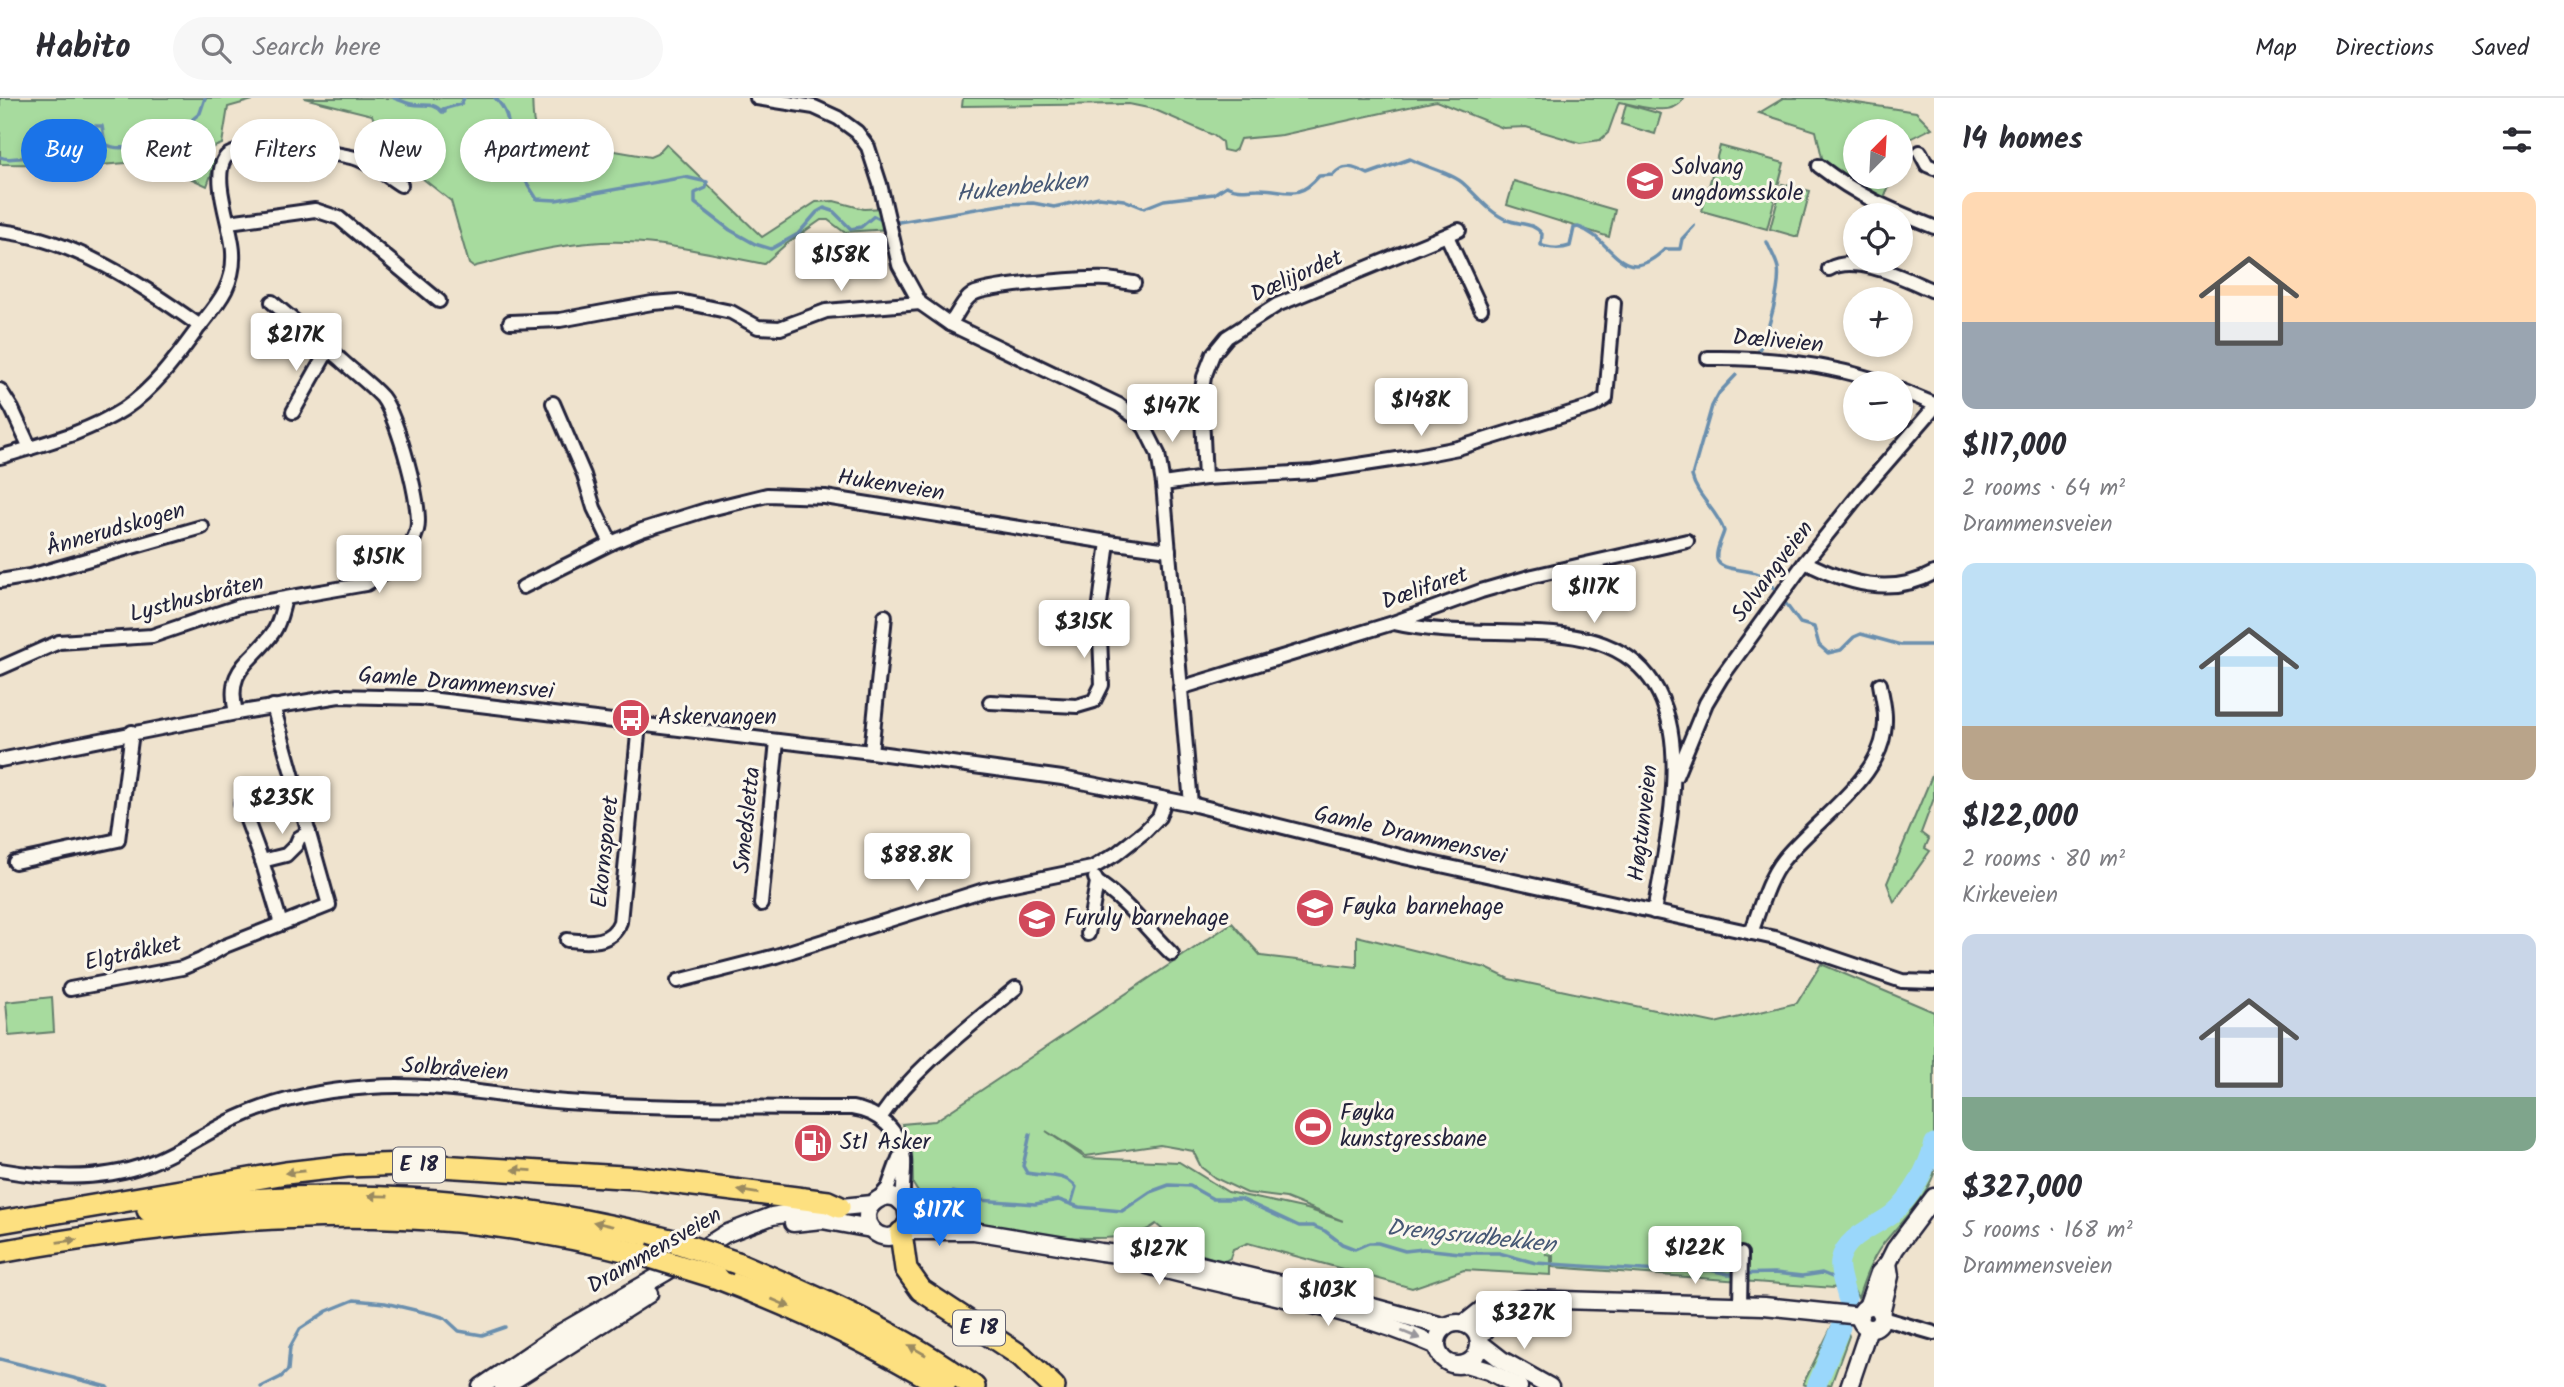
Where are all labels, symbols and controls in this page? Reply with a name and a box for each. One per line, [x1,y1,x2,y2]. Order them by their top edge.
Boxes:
search box [173,17,663,80]
text: Habito [35,22,131,75]
text: Search here [253,27,381,69]
icon: search [197,29,235,67]
text: Map [2255,29,2297,68]
text: Directions [2335,29,2434,68]
text: Saved [2472,29,2529,68]
text: 14 homes [1962,116,2083,164]
chip: Buy [21,119,107,182]
chip: Rent [121,119,216,182]
chip: Filters [230,119,340,182]
chip: New [354,119,446,182]
chip: Apartment [460,119,614,182]
north arrow [1843,119,1913,189]
map controls [1843,119,1913,441]
icon: filters [2498,121,2536,159]
place label: Solvang ungdomsskole [1672,150,1803,212]
school or university icon: Solvang ungdomsskole [1624,160,1666,202]
water label: Hukenbekken [954,161,1092,214]
button: locate [1843,203,1913,273]
pin: $158K [792,234,890,293]
text: $158K [811,238,871,274]
icon: home [2186,238,2312,364]
street label: Dælijordet [1245,240,1350,313]
button: + [1843,287,1913,357]
pin: $217K [247,314,345,373]
text: $217K [267,318,325,354]
street label: Dæliveien [1731,320,1825,364]
button: − [1843,371,1913,441]
pin: $148K [1372,378,1470,438]
text: $148K [1391,383,1451,419]
pin: $147K [1123,384,1221,444]
text: $147K [1143,389,1201,425]
text: $117,000 [1962,423,2066,471]
street label: Hukenveien [835,460,947,512]
text: 2 rooms · 64 m² [1962,471,2125,507]
street label: Ånnerudskogen [42,493,190,567]
text: Drammensveien [1962,507,2112,543]
street label: Solvangveien [1722,513,1824,631]
pin: $151K [330,536,428,595]
text: $151K [353,540,406,576]
street label: Dælifaret [1377,557,1474,621]
street label: Lysthusbråten [126,565,268,633]
pin: $117K [1545,566,1643,625]
text: $117K [1568,570,1620,606]
pin: $315K [1035,601,1133,660]
text: $315K [1055,605,1113,641]
icon: home [2186,609,2312,735]
street label: Gamle Drammensvei [357,658,557,711]
bus stop icon: Askervangen [610,697,652,739]
place label: Askervangen [658,700,777,736]
street label: Høgtunveien [1619,763,1669,883]
street label: Smedsletta [725,765,771,875]
pin: $235K [233,776,331,836]
text: $235K [249,781,315,817]
street label: Ekornsporet [582,793,630,910]
text: $122,000 [1962,794,2078,842]
street label: Gamle Drammensvei [1310,796,1511,876]
pin: $88.8K [860,834,974,893]
text: $88.8K [880,838,954,874]
text: 2 rooms · 80 m² [1962,842,2125,878]
text: Kirkeveien [1962,878,2058,914]
school or university icon: Føyka barnehage [1294,887,1336,929]
place label: Føyka barnehage [1342,890,1504,926]
school or university icon: Furuly barnehage [1016,898,1058,940]
place label: Furuly barnehage [1064,901,1229,937]
street label: Elgtråkket [81,926,186,982]
icon: home [2186,980,2312,1106]
street label: Solbråveien [400,1048,510,1092]
place label: Føyka kunstgressbane [1340,1096,1487,1158]
sports icon: Føyka kunstgressbane [1292,1106,1334,1148]
fuel station icon: St1 Asker [792,1122,834,1164]
place label: St1 Asker [840,1125,931,1161]
road number: E 18 [393,1148,445,1182]
one-way arrow [510,1164,532,1175]
text: $327,000 [1962,1165,2082,1213]
one-way arrow [283,1167,305,1178]
one-way arrow [737,1186,759,1197]
pin: $117K [890,1188,988,1248]
one-way arrow [367,1191,389,1202]
text: $117K [913,1193,965,1229]
street label: Drammensveien [581,1198,729,1304]
water label: Drengsrudbekken [1385,1209,1560,1265]
text: 5 rooms · 168 m² [1962,1213,2133,1249]
one-way arrow [592,1218,614,1229]
pin: $122K [1646,1226,1744,1286]
pin: $127K [1110,1228,1208,1287]
text: $122K [1664,1231,1726,1267]
text: $127K [1130,1232,1188,1268]
one-way arrow [56,1235,78,1246]
text: Drammensveien [1962,1249,2112,1285]
pin: $103K [1279,1268,1377,1328]
text: $103K [1299,1273,1357,1309]
pin: $327K [1475,1292,1573,1351]
text: $327K [1492,1296,1556,1332]
one-way arrow [771,1298,792,1309]
road number: E 18 [953,1310,1005,1346]
one-way arrow [1401,1329,1422,1340]
one-way arrow [907,1344,926,1356]

